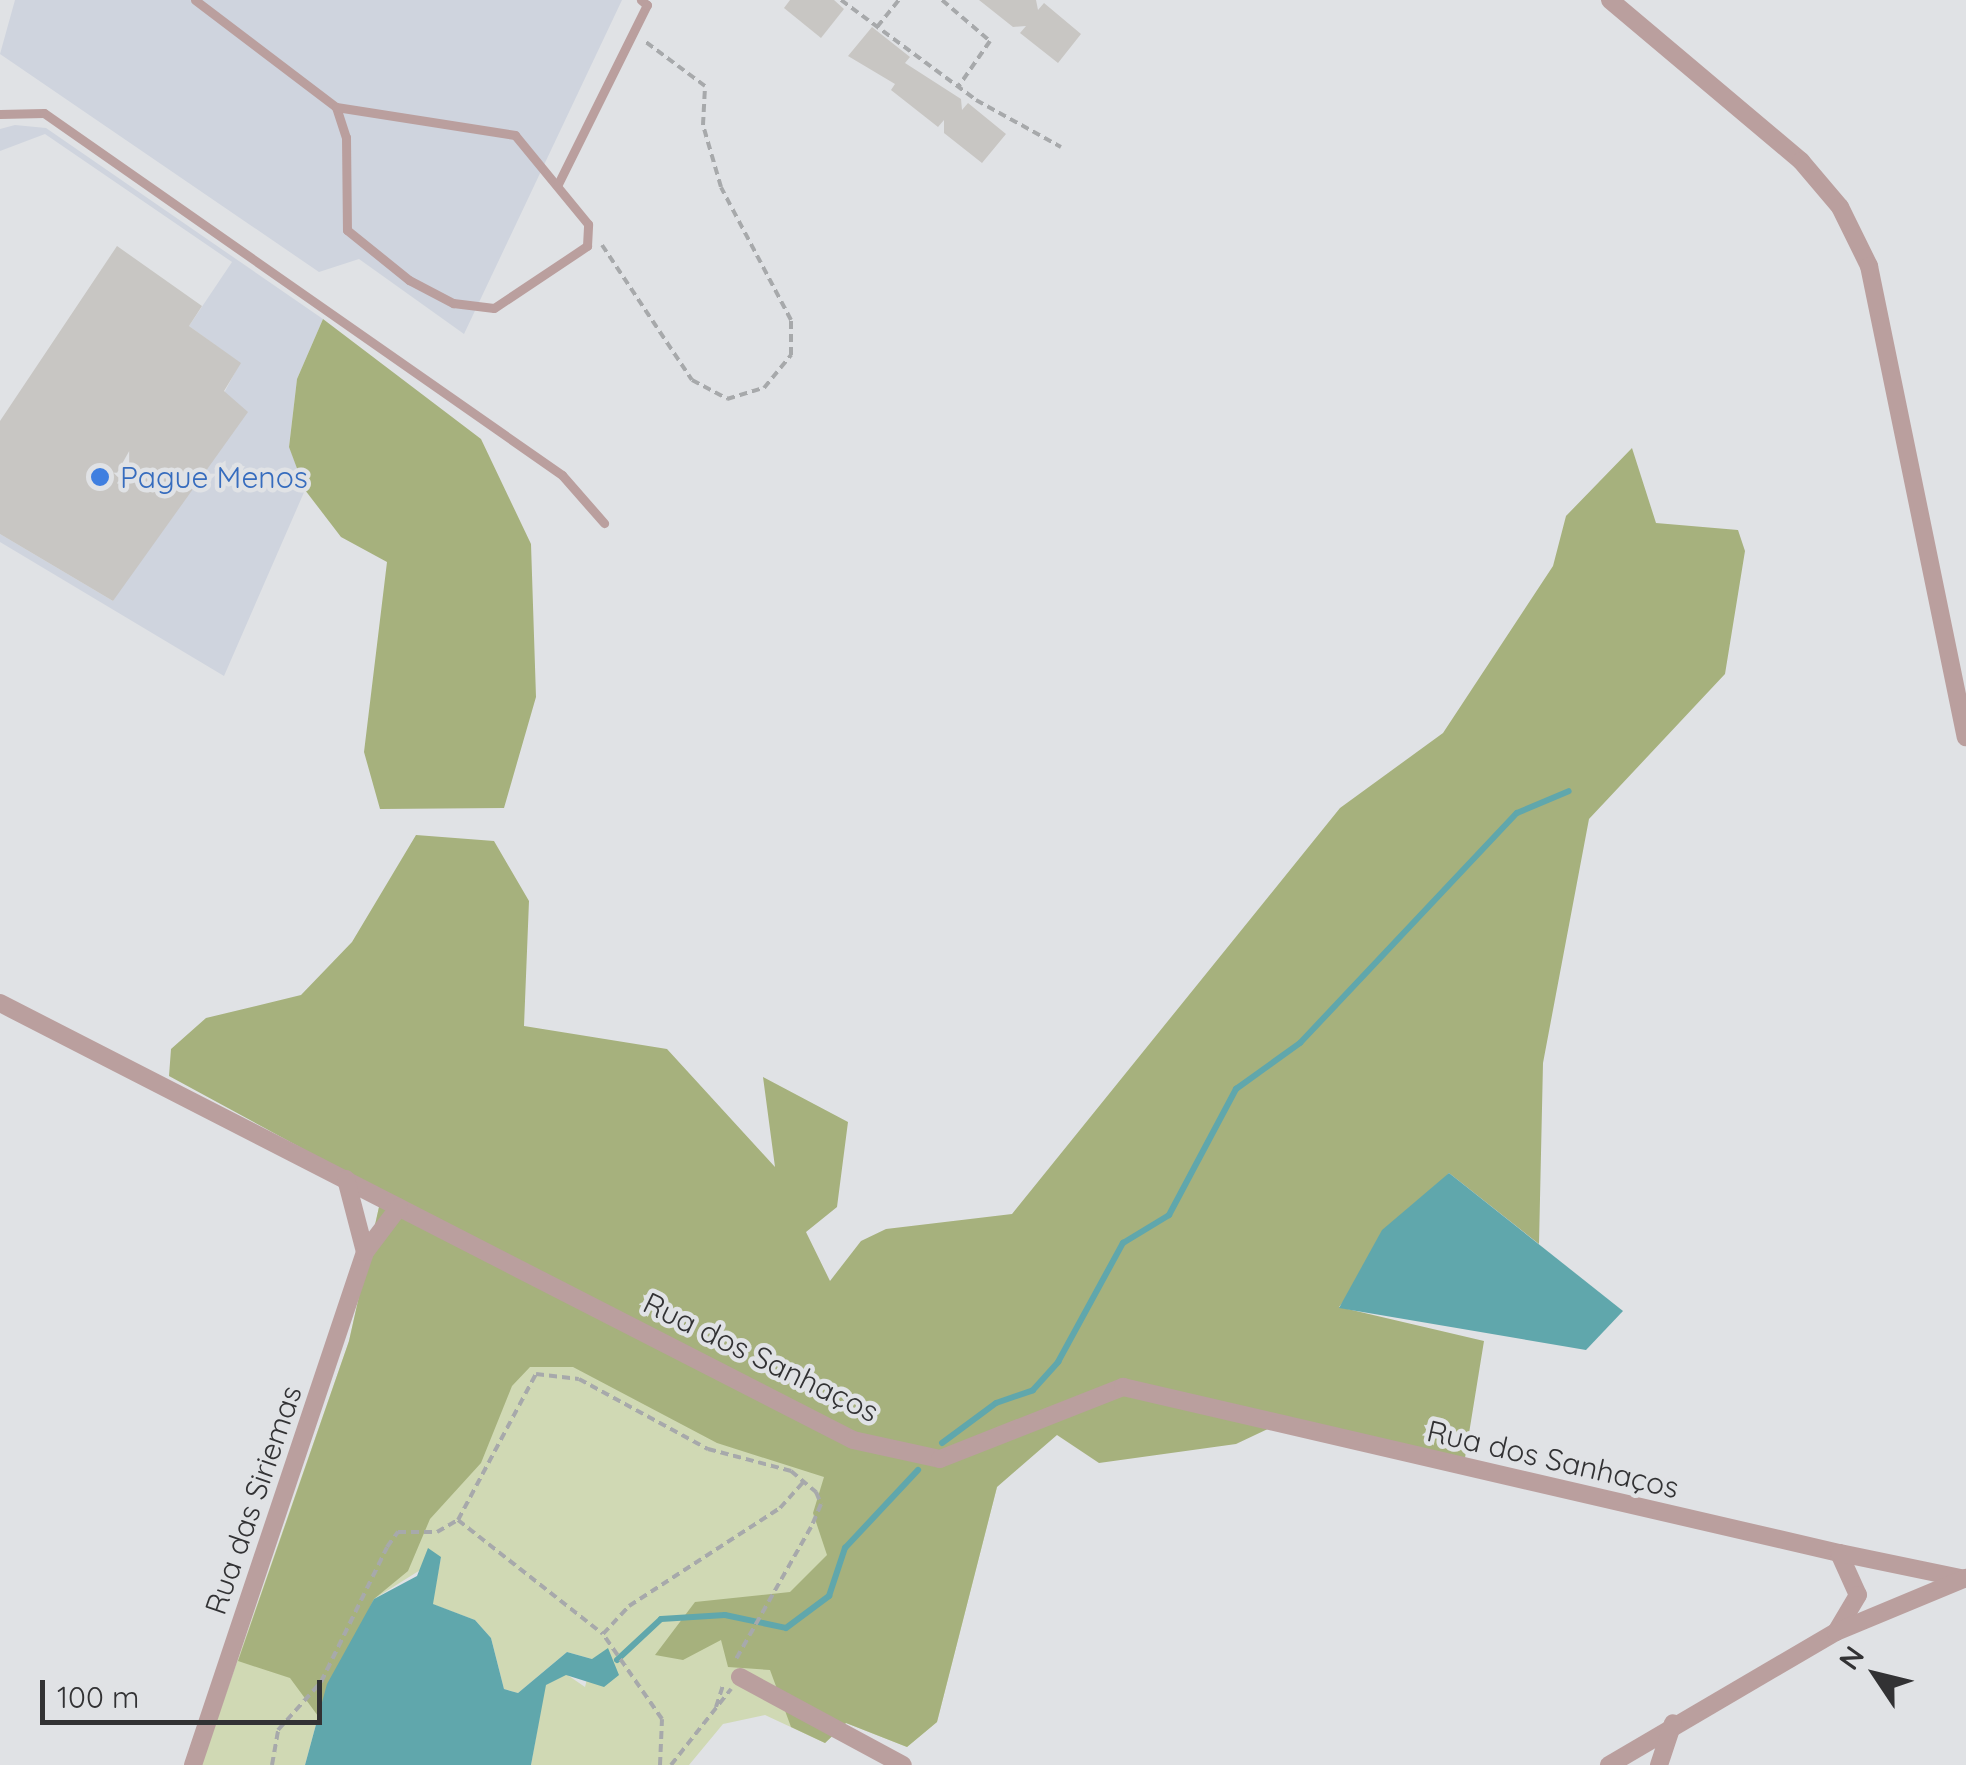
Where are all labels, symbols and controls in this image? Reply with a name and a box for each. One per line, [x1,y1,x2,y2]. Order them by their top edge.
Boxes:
place label: Pague Menos [120,459,308,495]
marker: Pague Menos [89,466,111,488]
street label: Rua dos Sanhaços [638,1284,884,1430]
street label: Rua das Siriemas [197,1381,309,1619]
street label: Rua dos Sanhaços [1424,1413,1682,1505]
north arrow [1826,1625,1926,1725]
text: N [1831,1639,1871,1676]
scale bar [45,1660,328,1722]
text: 100 m [57,1678,139,1716]

